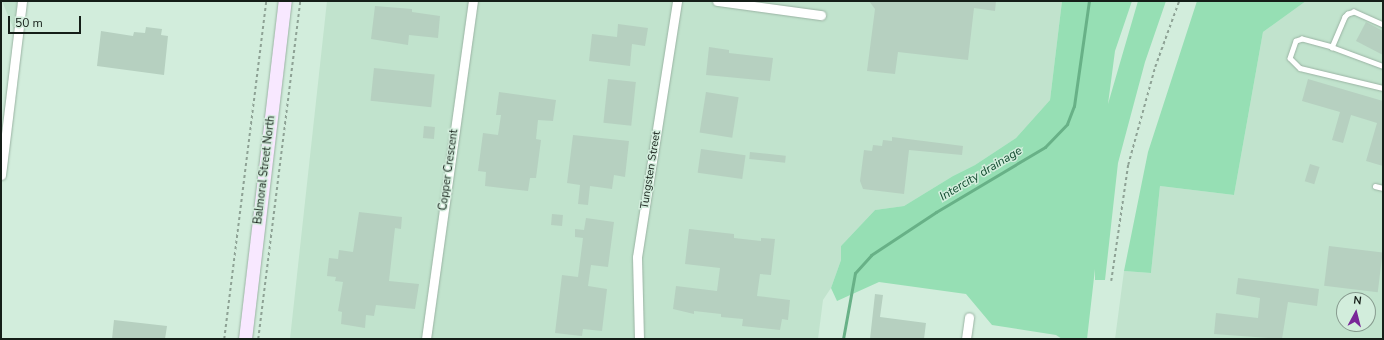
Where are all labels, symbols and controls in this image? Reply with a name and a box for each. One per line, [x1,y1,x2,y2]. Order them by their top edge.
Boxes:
scale bar [10,8,83,34]
text: 50 m [15,15,43,31]
street label: Balmoral Street North [252,115,278,225]
street label: Copper Crescent [437,129,461,211]
street label: Tungsten Street [638,130,664,210]
water label: Intercity drainage [937,144,1025,204]
north arrow [1336,292,1376,332]
text: N [1352,293,1362,309]

